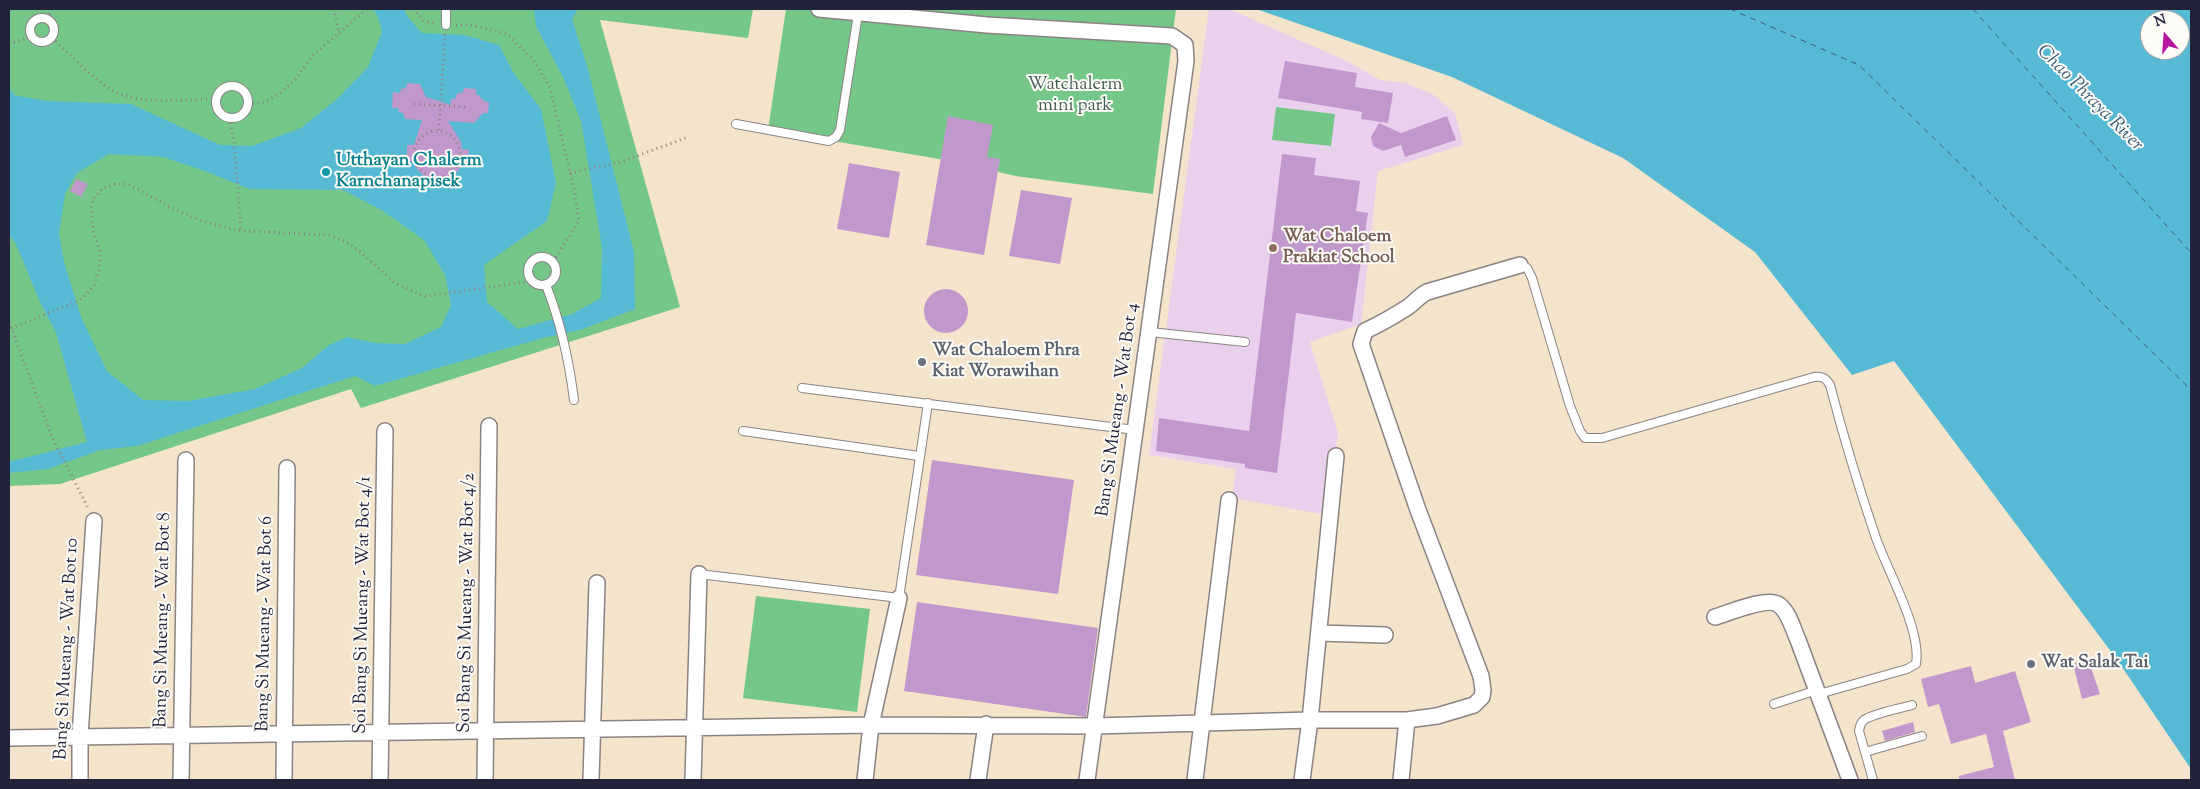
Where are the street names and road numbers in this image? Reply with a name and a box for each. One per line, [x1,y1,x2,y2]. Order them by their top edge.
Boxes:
street label: Bang Si Mueang - Wat Bot 4 [1093,302,1145,518]
street label: Soi Bang Si Mueang - Wat Bot 4/2 [455,473,481,733]
street label: Soi Bang Si Mueang - Wat Bot 4/1 [351,476,377,734]
street label: Bang Si Mueang - Wat Bot 8 [151,512,177,728]
street label: Bang Si Mueang - Wat Bot 6 [253,516,279,732]
street label: Bang Si Mueang - Wat Bot 10 [51,537,85,761]

